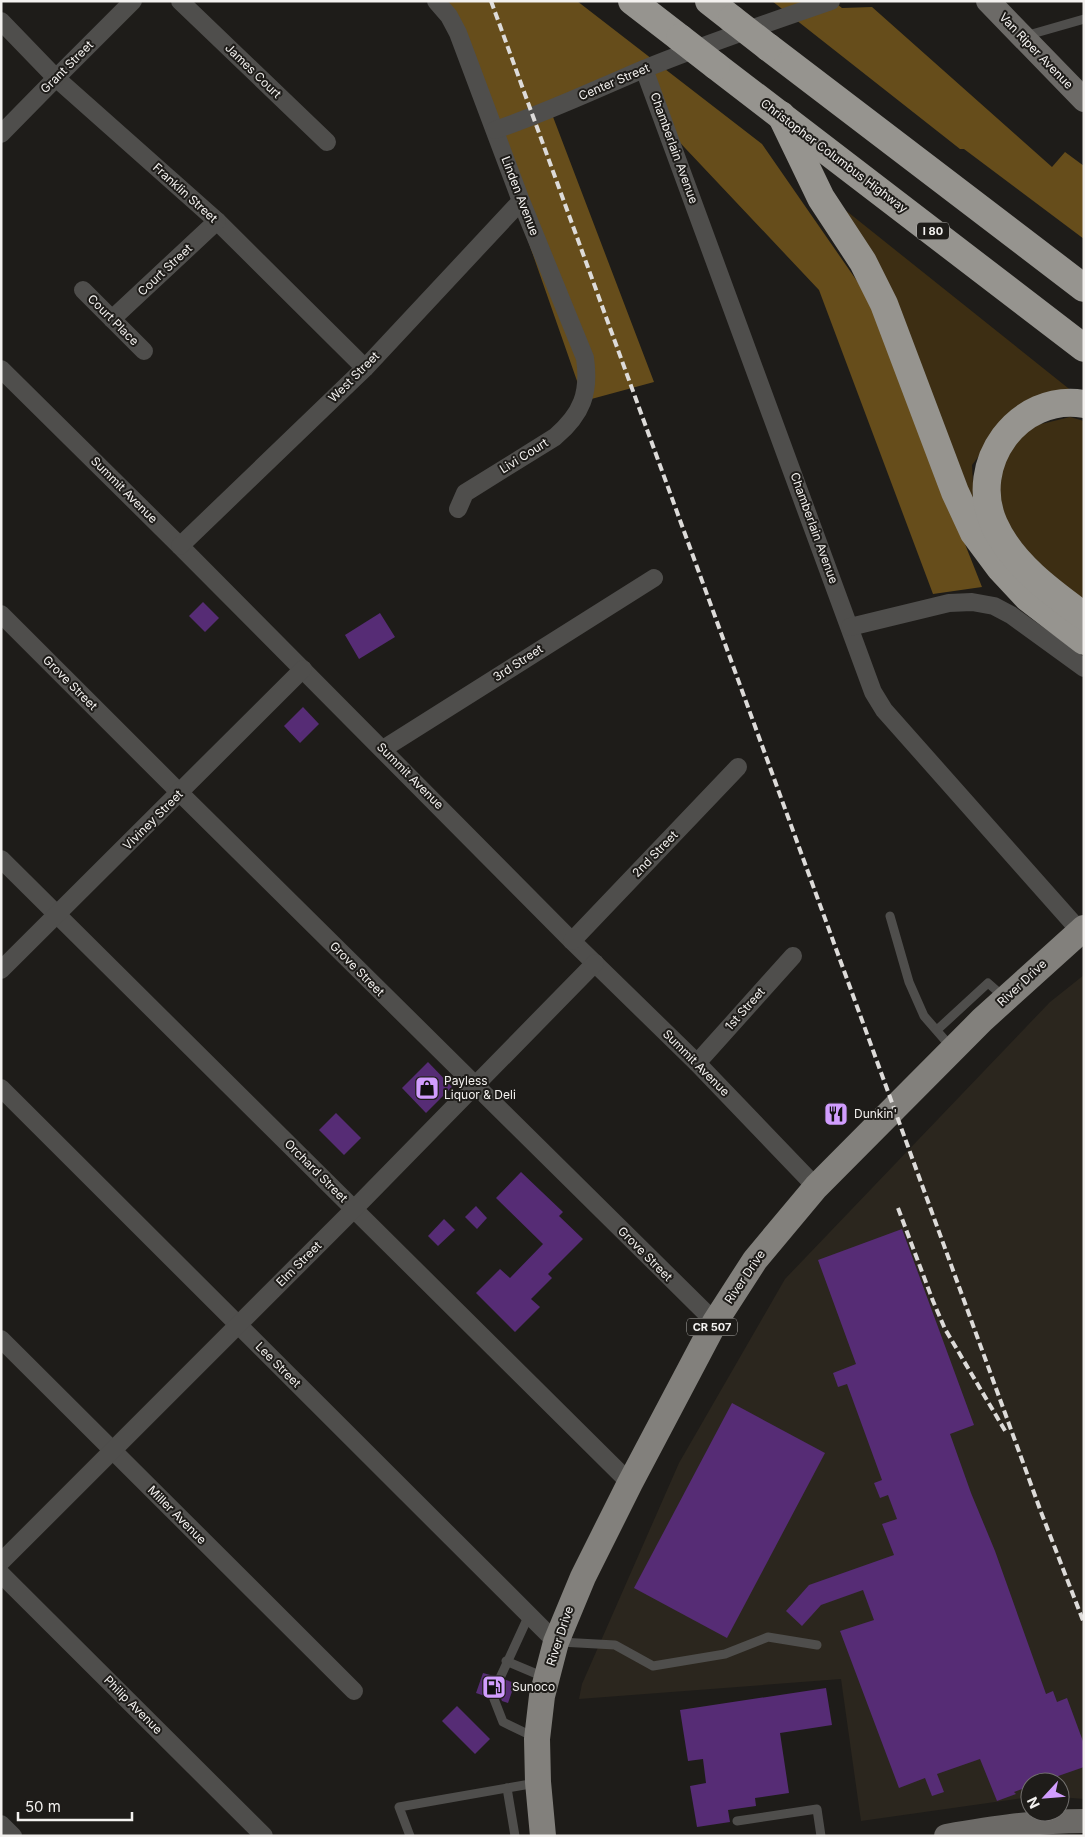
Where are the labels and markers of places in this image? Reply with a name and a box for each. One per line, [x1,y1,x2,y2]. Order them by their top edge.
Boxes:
place label: Payless Liquor & Deli [444,1073,516,1102]
shop icon: Payless Liquor & Deli [414,1075,440,1101]
restaurant icon: Dunkin' [823,1101,849,1127]
place label: Dunkin' [854,1106,897,1121]
fuel station icon: Sunoco [481,1674,507,1700]
place label: Sunoco [512,1679,555,1694]

